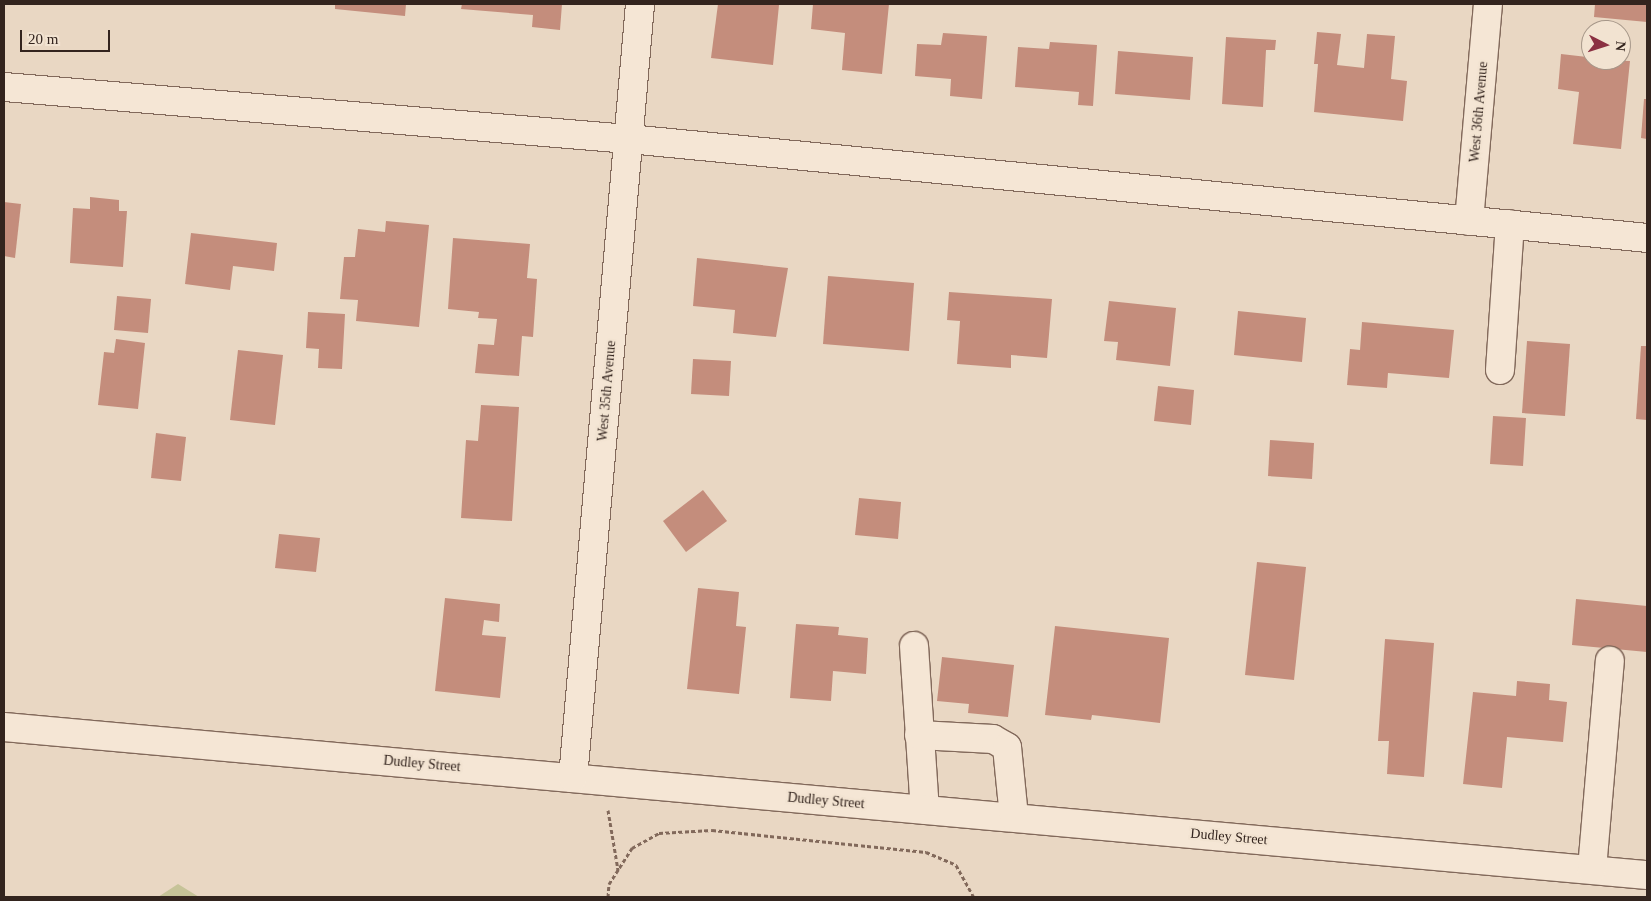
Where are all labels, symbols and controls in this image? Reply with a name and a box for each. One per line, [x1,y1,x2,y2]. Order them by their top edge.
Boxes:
scale bar [22,20,112,52]
north arrow [1581,20,1631,70]
text: 20 m [28,31,58,47]
text: N [1613,41,1628,52]
street label: West 36th Avenue [1466,60,1492,164]
street label: West 35th Avenue [594,339,620,443]
street label: Dudley Street [383,752,461,776]
street label: Dudley Street [787,789,865,813]
street label: Dudley Street [1190,825,1268,849]

